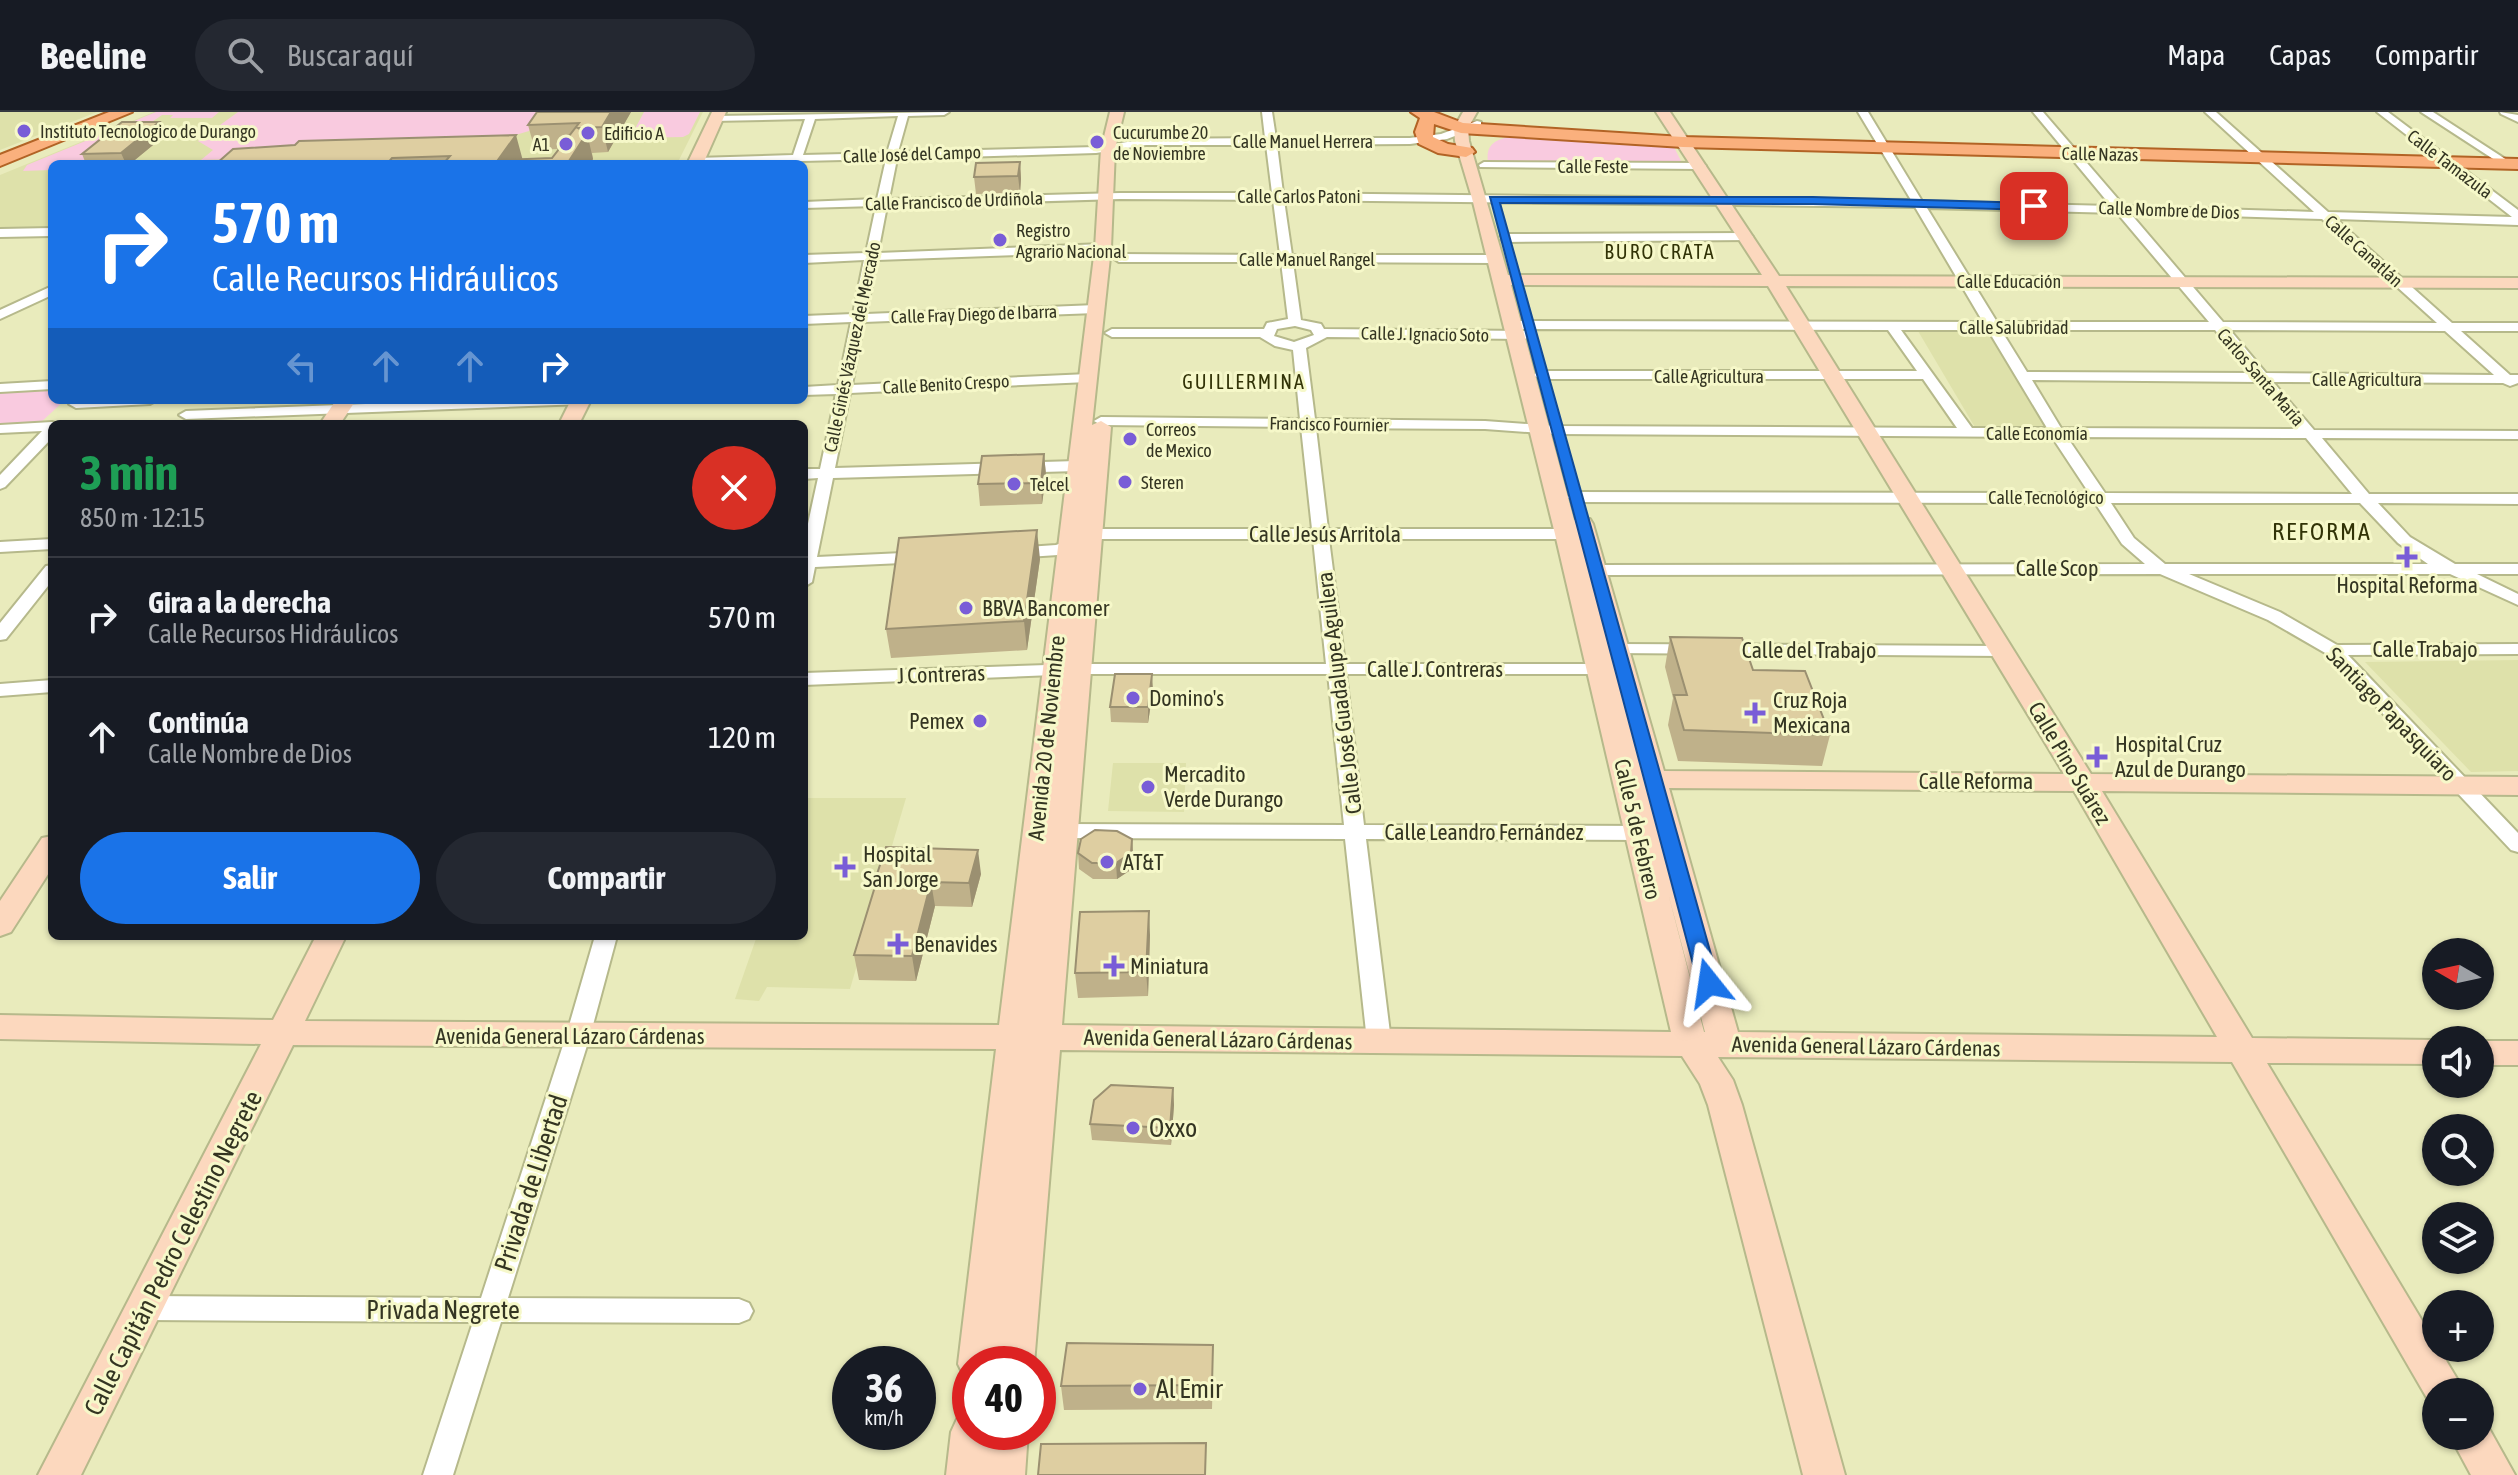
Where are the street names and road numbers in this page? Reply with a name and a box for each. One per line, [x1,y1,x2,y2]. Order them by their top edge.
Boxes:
street label: Calle Tamazula [2403,125,2497,203]
street label: Calle Manuel Herrera [1233,131,1373,152]
street label: Calle José del Campo [843,141,981,167]
street label: Calle Nazas [2061,143,2139,165]
street label: Calle Feste [1557,156,1629,177]
street label: Calle Carlos Patoni [1237,186,1361,207]
street label: Calle Francisco de Urdiñola [865,187,1043,215]
street label: Calle Nombre de Dios [2098,197,2240,223]
street label: Calle Canatlán [2321,211,2407,291]
street label: Calle Ginés Vázquez del Mercado [819,240,885,454]
street label: Calle Manuel Rangel [1239,249,1375,270]
street label: Calle Educación [1957,271,2061,292]
street label: Calle Fray Diego de Ibarra [890,301,1058,327]
street label: Calle Salubridad [1959,317,2069,338]
street label: Calle J. Ignacio Soto [1361,322,1489,346]
street label: Carlos Santa María [2213,324,2309,430]
street label: Calle Agricultura [1654,366,1764,387]
street label: Calle Agricultura [2312,369,2422,390]
street label: Calle Benito Crespo [882,370,1010,398]
street label: Francisco Fournier [1269,412,1390,436]
street label: Calle Economía [1986,423,2088,444]
street label: Calle Tecnológico [1988,487,2104,508]
street label: Calle Jesús Arritola [1249,521,1401,547]
street label: Calle Scop [2016,555,2098,581]
street label: Calle José Guadalupe Aguilera [1311,571,1367,815]
street label: Avenida 20 de Noviembre [1022,634,1070,842]
street label: Calle Trabajo [2372,636,2478,662]
street label: Calle del Trabajo [1742,637,1876,663]
street label: Santiago Papasquiaro [2321,642,2463,786]
street label: Calle J. Contreras [1367,656,1503,682]
street label: J Contreras [897,659,986,689]
street label: Calle Pino Suárez [2023,697,2117,829]
street label: Calle 5 de Febrero [1609,756,1667,902]
street label: Calle Reforma [1919,768,2033,794]
street label: Calle Leandro Fernández [1384,819,1584,845]
street label: Avenida General Lázaro Cárdenas [436,1023,705,1049]
street label: Avenida General Lázaro Cárdenas [1083,1024,1353,1054]
street label: Avenida General Lázaro Cárdenas [1731,1031,2001,1061]
street label: Calle Capitán Pedro Celestino Negrete [78,1086,268,1420]
street label: Privada de Libertad [488,1091,574,1275]
street label: Privada Negrete [366,1295,520,1325]

